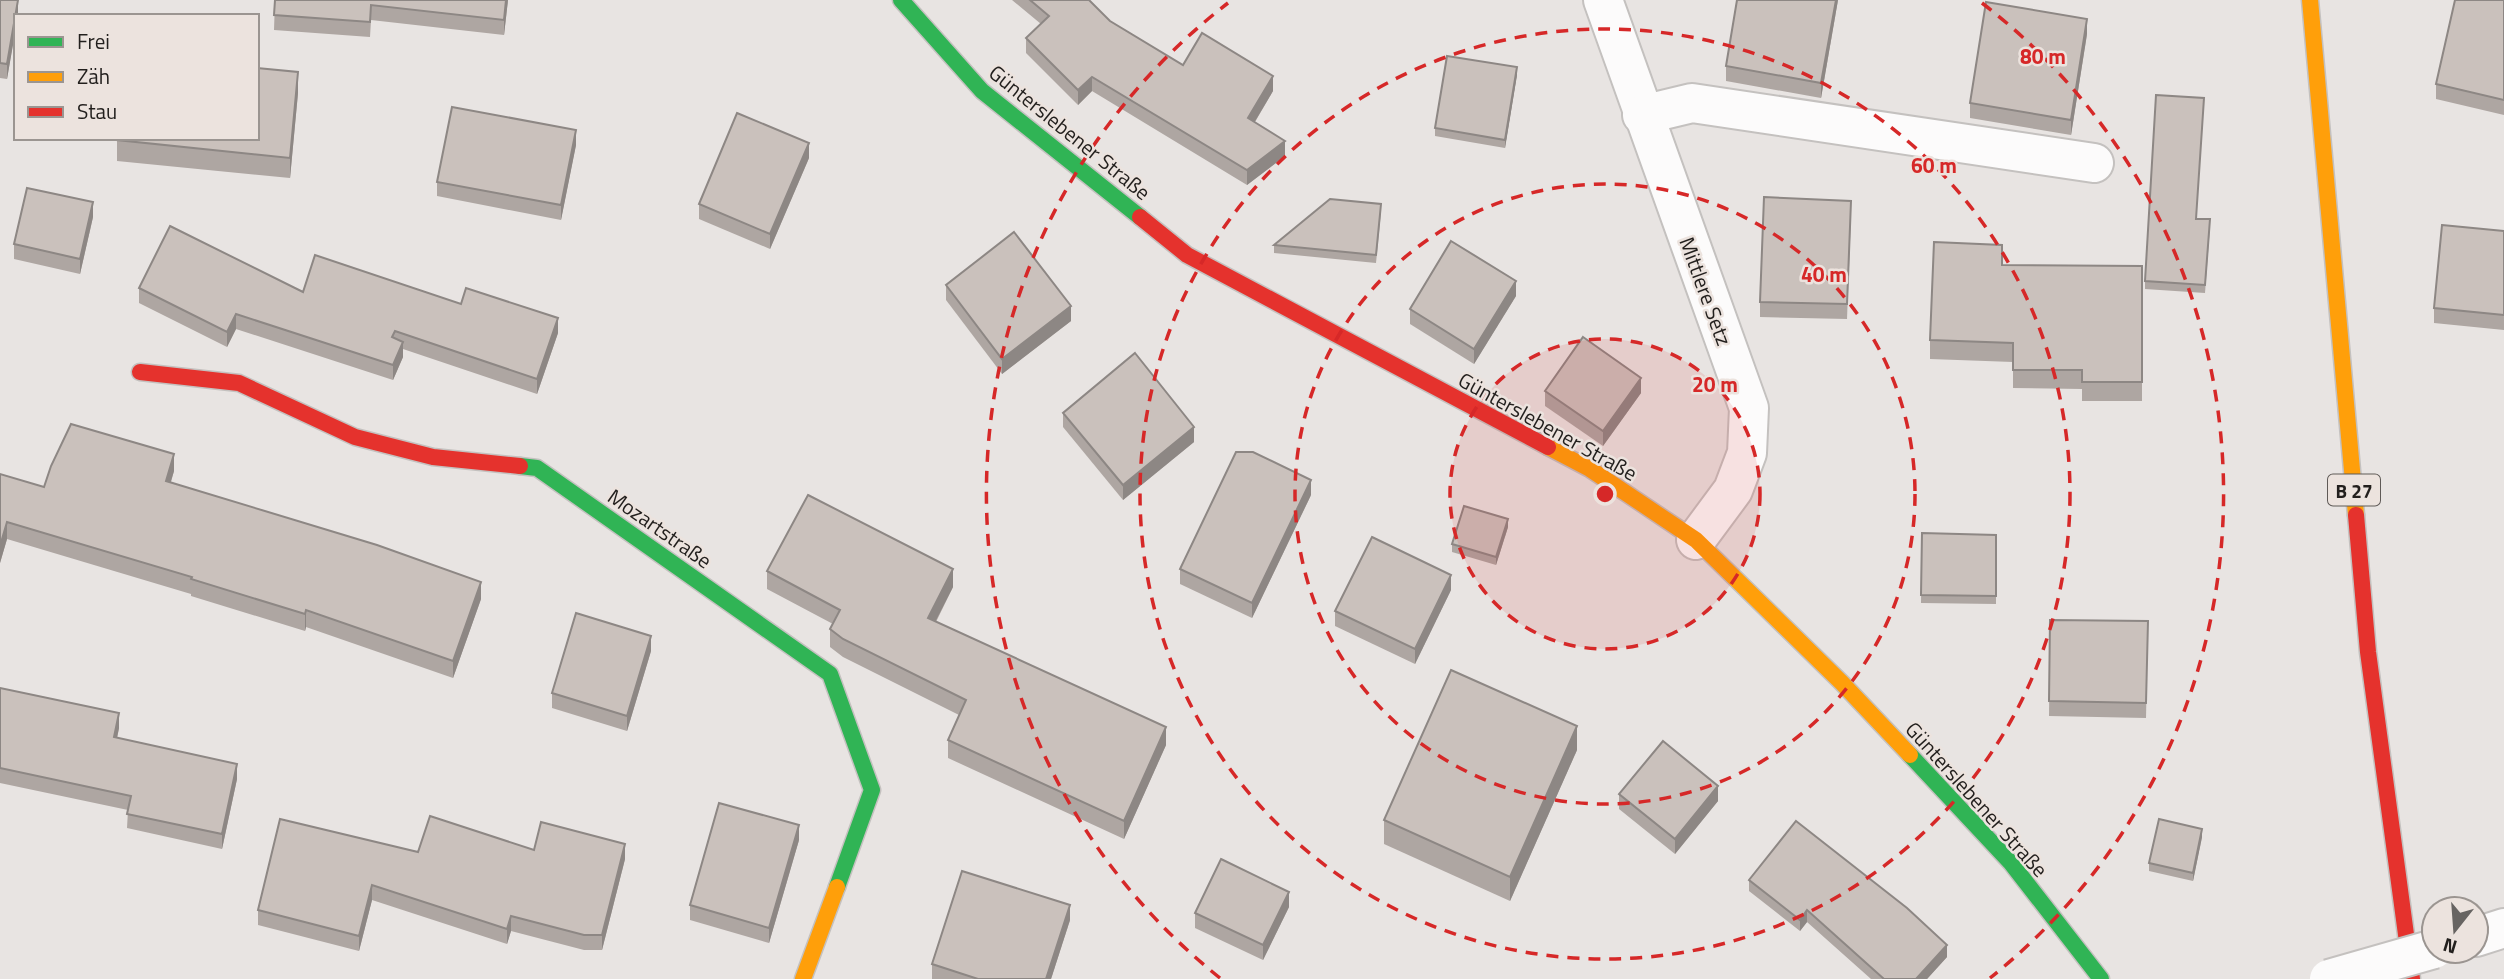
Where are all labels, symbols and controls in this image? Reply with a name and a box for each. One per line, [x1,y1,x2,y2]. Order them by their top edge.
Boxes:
legend [14,14,259,140]
text: Frei [77,25,110,57]
text: 80 m [2020,40,2066,72]
street label: Günterslebener Straße [982,57,1158,207]
text: Zäh [77,60,110,92]
text: Stau [77,95,117,127]
text: 60 m [1911,149,1957,181]
street label: Mittlere Setz [1672,232,1740,350]
text: 40 m [1801,258,1847,290]
street label: Günterslebener Straße [1453,363,1643,489]
text: 20 m [1692,368,1738,400]
road number: B 27 [2328,475,2380,505]
street label: Mozartstraße [601,480,719,576]
centre of rings [1593,482,1617,506]
street label: Günterslebener Straße [1898,714,2056,884]
north arrow [2420,895,2490,965]
text: N [2439,931,2460,963]

